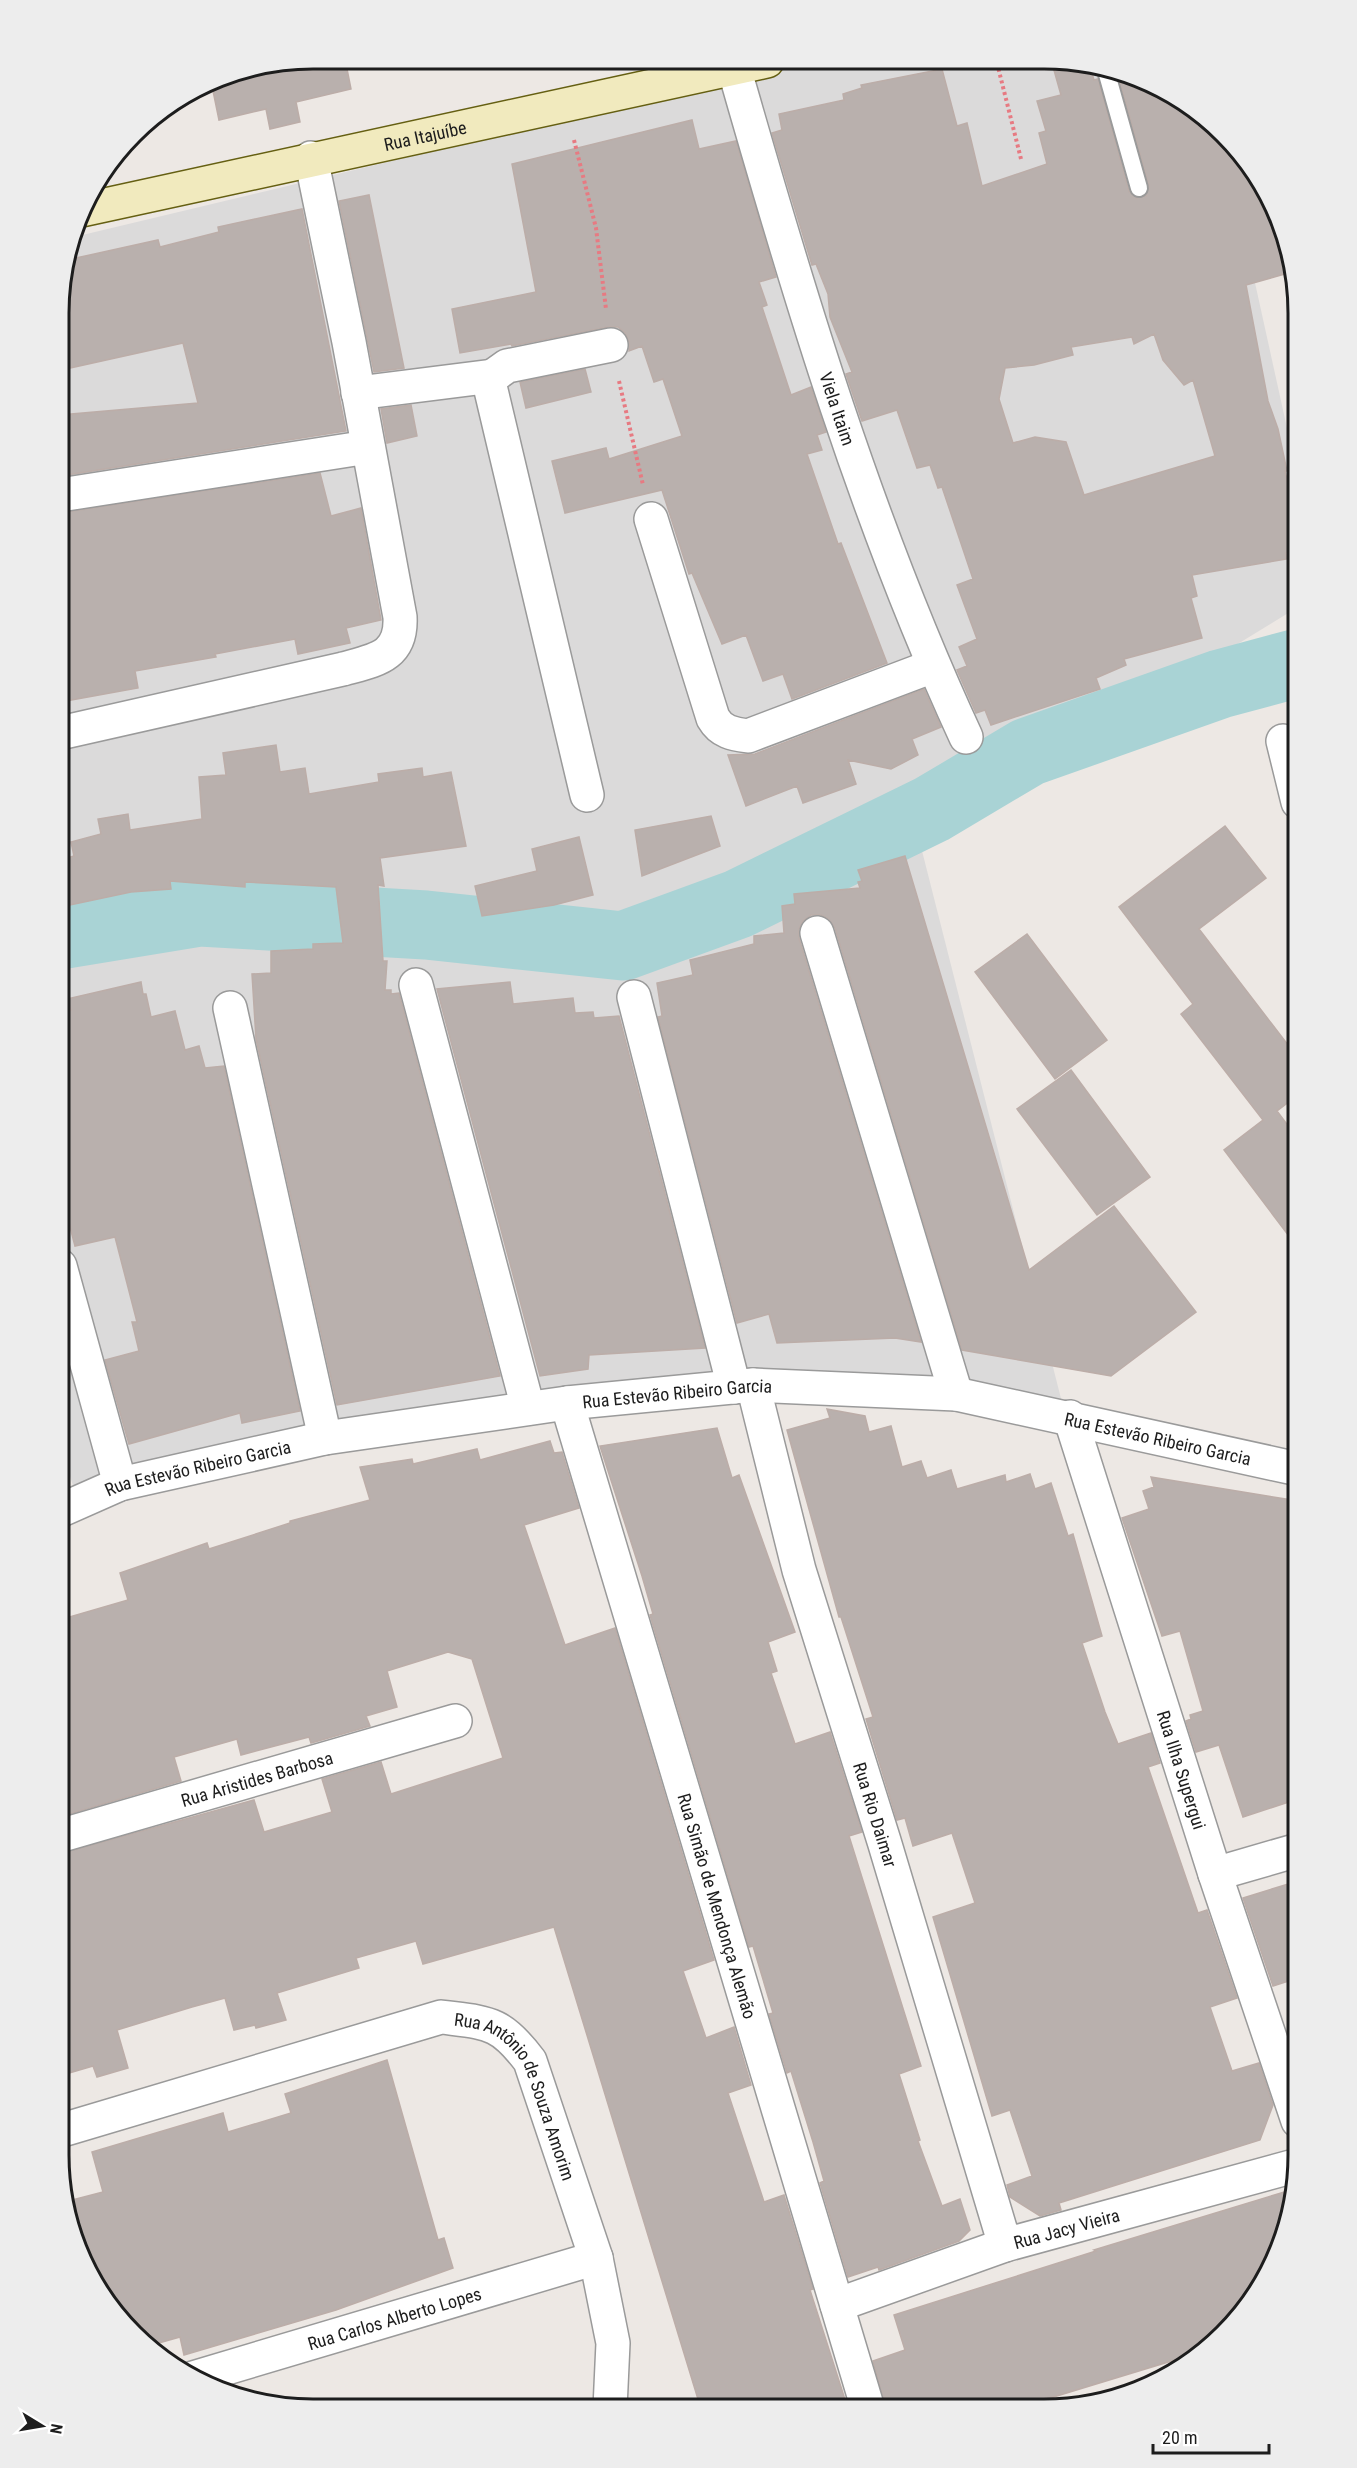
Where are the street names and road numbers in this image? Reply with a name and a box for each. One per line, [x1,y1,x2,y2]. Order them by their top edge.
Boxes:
street label: Rua Itajuíbe [382,116,468,155]
street label: Viela Itaim [816,369,860,448]
street label: Rua Estevão Ribeiro Garcia [581,1374,773,1412]
street label: Rua Estevão Ribeiro Garcia [1062,1408,1253,1469]
street label: Rua Estevão Ribeiro Garcia [101,1436,293,1500]
street label: Rua Ilha Supergui [1153,1708,1211,1832]
street label: Rua Aristides Barbosa [178,1747,335,1811]
street label: Rua Rio Daimar [849,1760,902,1870]
street label: Rua Simão de Mendonça Alemão [674,1791,761,2021]
street label: Rua Antônio de Souza Amorim [453,2008,580,2183]
street label: Rua Jacy Vieira [1011,2204,1122,2253]
street label: Rua Carlos Alberto Lopes [305,2282,484,2354]

